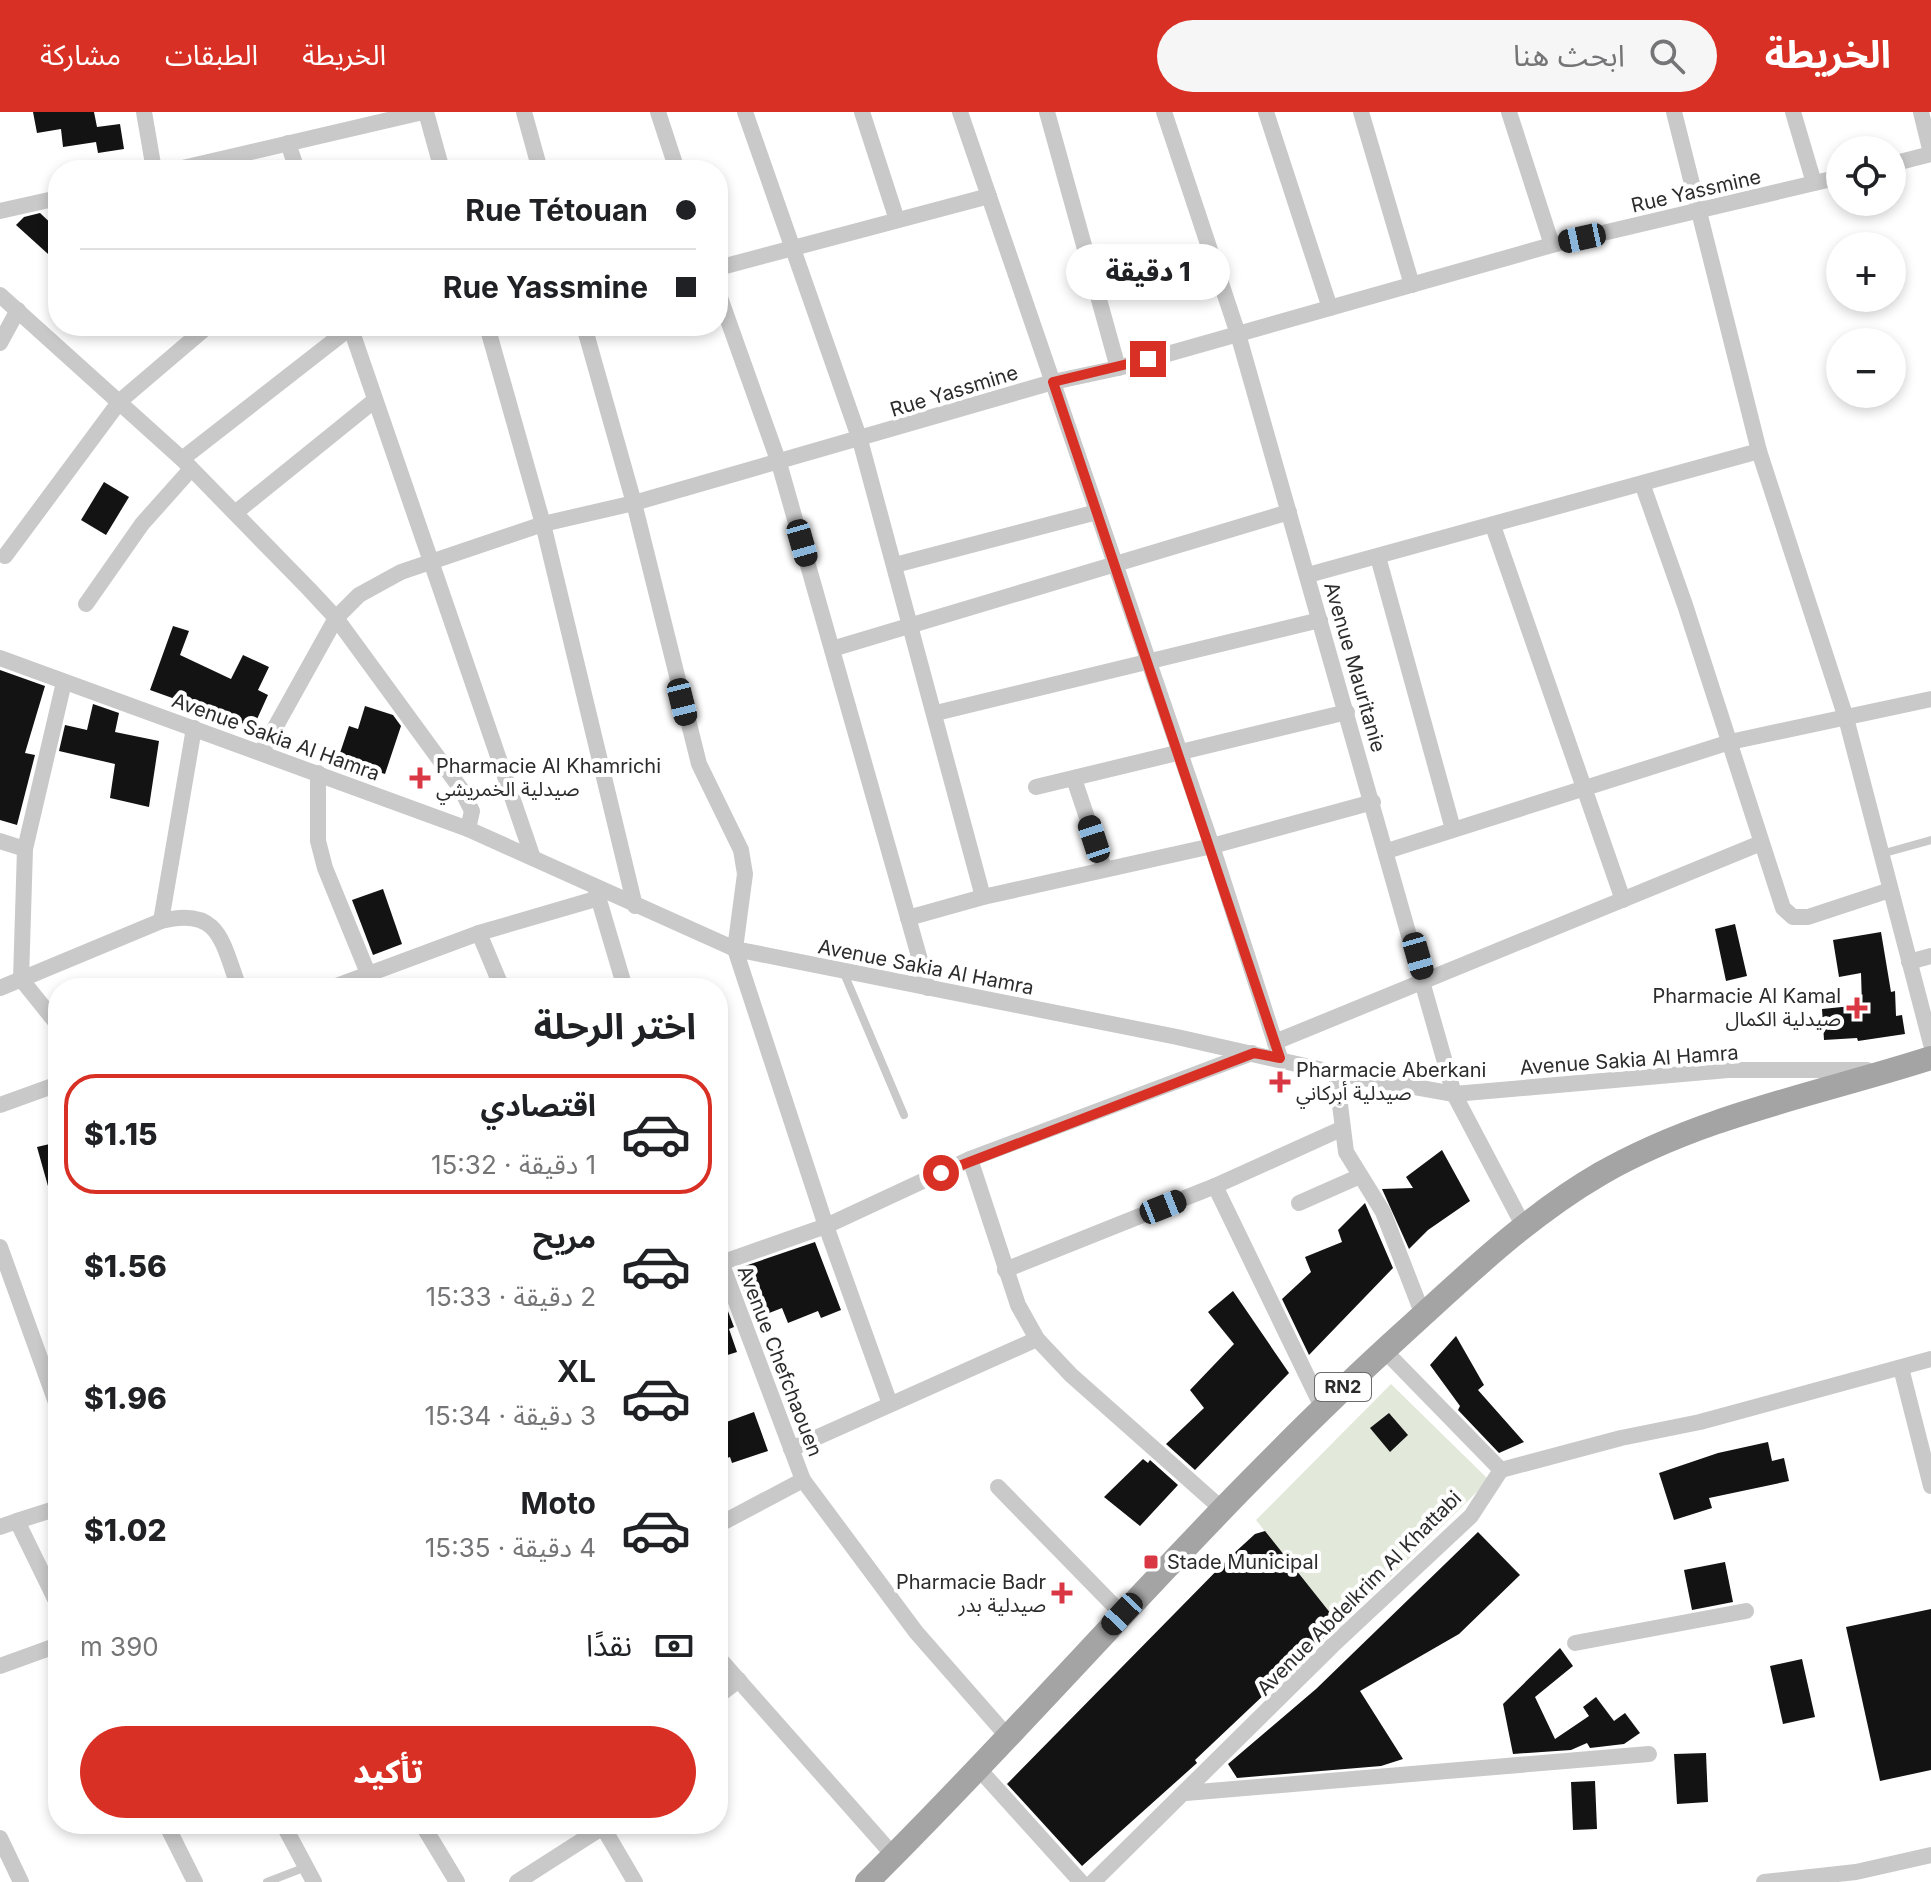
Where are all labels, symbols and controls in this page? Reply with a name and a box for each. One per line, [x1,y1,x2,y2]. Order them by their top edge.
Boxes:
search box [1157,20,1717,92]
text: الخريطة [1765,31,1891,77]
icon: search [1645,34,1689,78]
text: ابحث هنا [1513,37,1625,73]
text: مشاركة [40,38,121,72]
text: الطبقات [165,38,258,72]
text: الخريطة [302,38,386,72]
map controls [1826,136,1906,408]
button: locate [1826,136,1906,216]
street label: Rue Yassmine [1629,164,1763,218]
text: Rue Tétouan [465,192,648,228]
car [1556,221,1608,255]
button: + [1826,232,1906,312]
callout: 1 دقيقة [1066,243,1230,299]
text: 1 دقيقة [1105,256,1191,287]
text: Rue Yassmine [443,269,648,305]
button: − [1826,328,1906,408]
route end [1130,341,1166,377]
street label: Rue Yassmine [887,360,1021,422]
car [784,517,820,569]
street label: Avenue Mauritanie [1319,579,1391,755]
car [665,676,699,728]
street label: Avenue Sakia Al Hamra [169,688,383,786]
place label: Pharmacie Al Khamrichi صيدلية الخمريشي [436,754,661,805]
marker: Pharmacie Al Khamrichi صيدلية الخمريشي [411,769,429,787]
car [1075,812,1113,866]
car [1400,930,1436,982]
street label: Avenue Sakia Al Hamra [816,934,1036,1000]
place label: Pharmacie Al Kamal صيدلية الكمال [1652,984,1841,1031]
marker: Pharmacie Al Kamal صيدلية الكمال [1848,999,1866,1017]
text: اختر الرحلة [534,1004,696,1048]
street label: Avenue Sakia Al Hamra [1519,1040,1739,1080]
place label: Pharmacie Aberkani صيدلية أبركاني [1296,1058,1486,1109]
marker: Pharmacie Aberkani صيدلية أبركاني [1271,1073,1289,1091]
text: اقتصادي [481,1087,596,1123]
icon: car [620,1098,692,1170]
text: $1.15 [84,1116,158,1152]
text: 1 دقيقة · 15:32 [431,1149,596,1180]
route start [923,1155,959,1191]
car [1136,1187,1190,1227]
text: مريح [533,1219,596,1255]
icon: car [620,1230,692,1302]
text: $1.56 [84,1248,167,1284]
street label: Avenue Chefchaouen [732,1262,828,1460]
text: 2 دقيقة · 15:33 [425,1281,596,1312]
text: XL [557,1353,596,1389]
icon: car [620,1362,692,1434]
road number: RN2 [1315,1373,1371,1401]
text: $1.96 [84,1380,167,1416]
text: 3 دقيقة · 15:34 [425,1400,596,1431]
text: Moto [521,1485,596,1521]
street label: Avenue Abdelkrim Al Khattabi [1252,1486,1466,1700]
icon: car [620,1494,692,1566]
text: $1.02 [84,1512,167,1548]
text: 4 دقيقة · 15:35 [425,1532,596,1563]
place label: Stade Municipal [1167,1550,1319,1574]
marker: Stade Municipal [1142,1553,1160,1571]
place label: Pharmacie Badr صيدلية بدر [896,1570,1046,1617]
marker: Pharmacie Badr صيدلية بدر [1053,1584,1071,1602]
car [1097,1588,1147,1640]
icon: cash [652,1624,696,1668]
text: نقدًا [586,1627,632,1663]
text: 390 m [80,1631,159,1662]
button: تأكيد [80,1726,696,1818]

